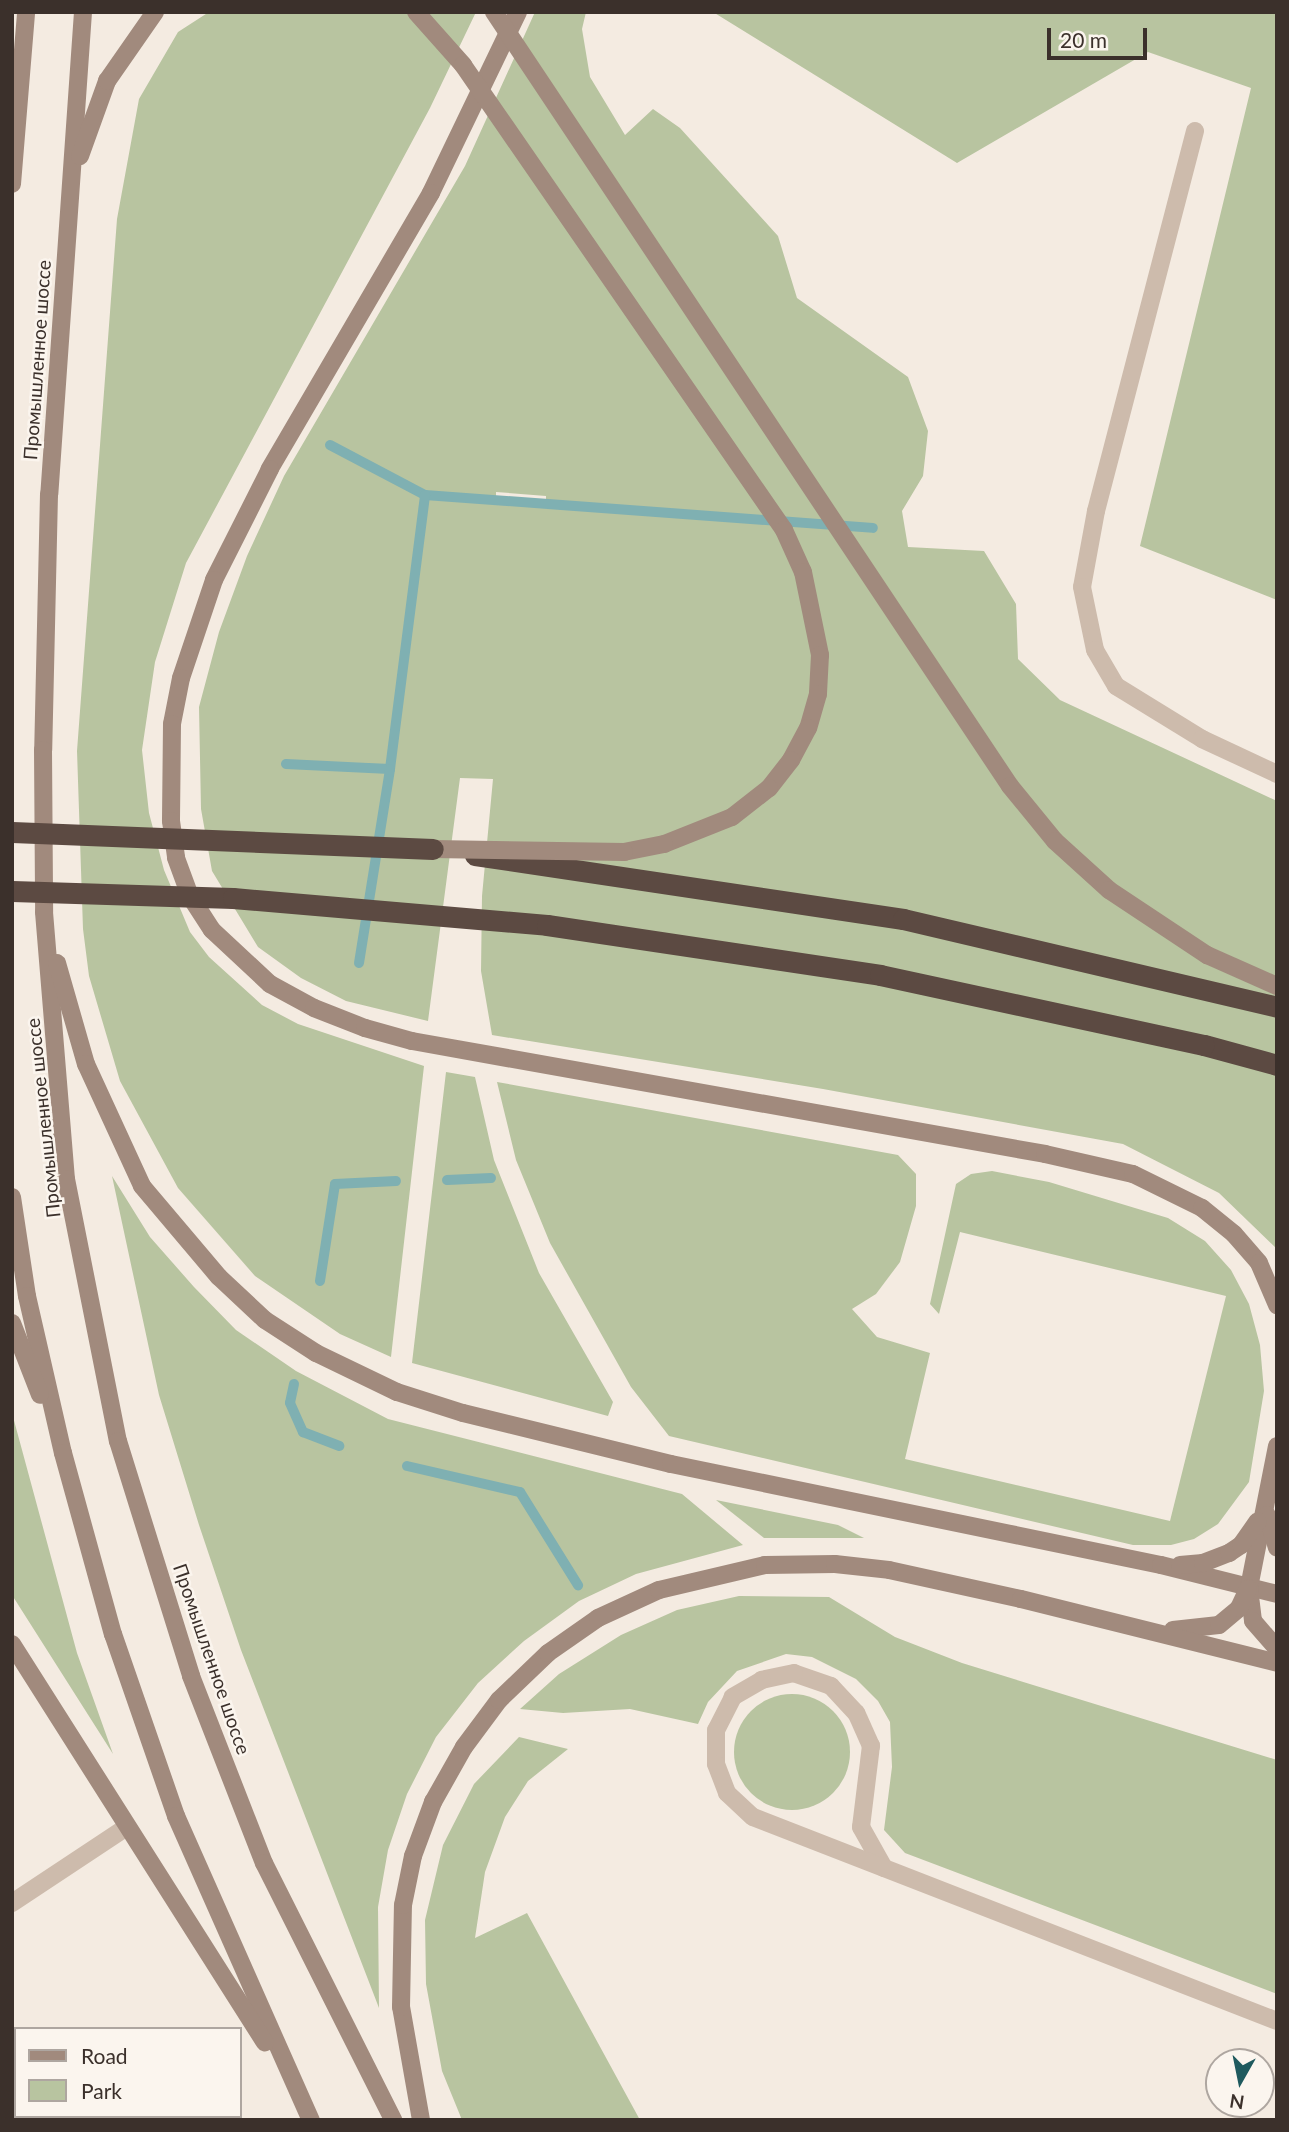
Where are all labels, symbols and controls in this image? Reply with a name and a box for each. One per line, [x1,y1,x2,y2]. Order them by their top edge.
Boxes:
scale bar [1051,14,1151,58]
text: 20 m [1060,27,1107,52]
street label: Промышленное шоссе [19,259,55,461]
street label: Промышленное шоссе [21,1017,65,1219]
street label: Промышленное шоссе [169,1561,255,1757]
legend [14,2027,242,2118]
text: Road [81,2043,128,2068]
north arrow [1205,2048,1275,2118]
text: Park [81,2078,122,2103]
text: N [1228,2090,1246,2115]

